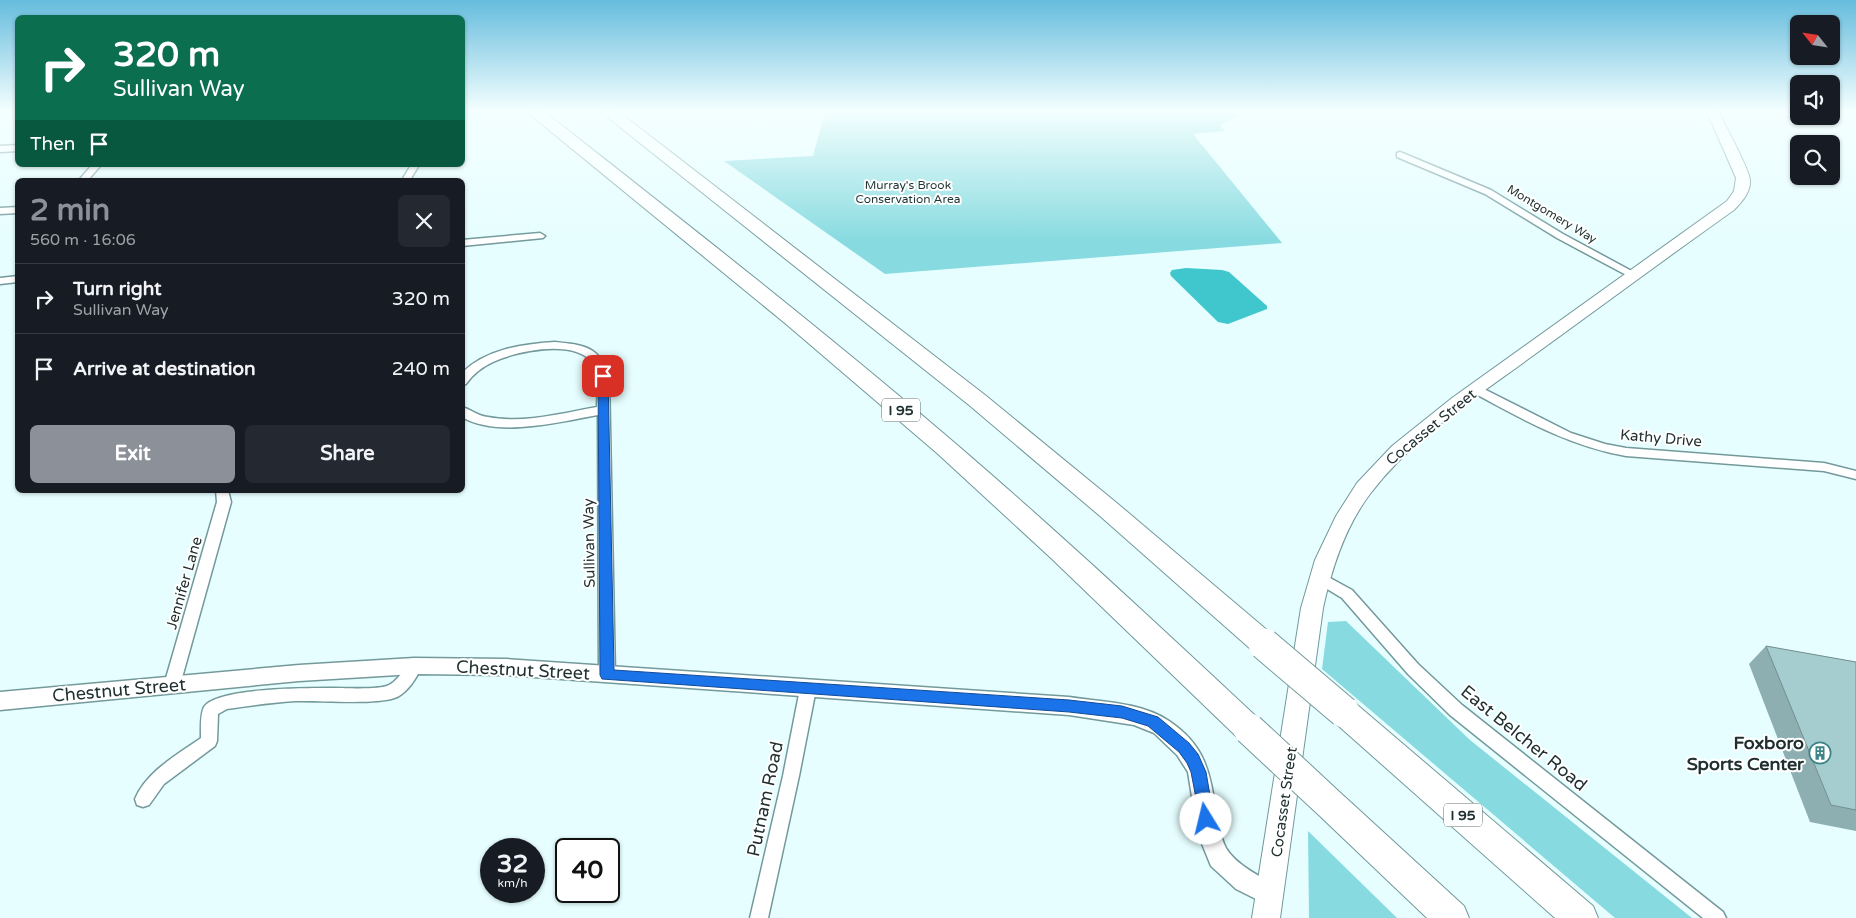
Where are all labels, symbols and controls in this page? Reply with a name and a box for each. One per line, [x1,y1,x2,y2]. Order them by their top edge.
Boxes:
north arrow [1790,15,1840,65]
map controls [1790,15,1840,185]
text: 320 m [113,34,220,76]
icon: right [30,35,95,100]
button: sound [1790,75,1840,125]
text: Sullivan Way [113,76,245,102]
icon: arrive [85,130,113,158]
text: Then [30,133,75,155]
button: search [1790,135,1840,185]
park label: Murray's Brook Conservation Area [856,178,960,206]
street label: Montgomery Way [1505,182,1600,247]
text: 2 min [30,192,110,229]
button: close [398,195,450,247]
text: 560 m · 16:06 [30,230,136,250]
text: Turn right [73,278,161,300]
icon: right [30,285,58,313]
text: 320 m [392,288,450,310]
text: Sullivan Way [73,300,169,320]
icon: arrive [30,355,58,383]
pin [582,355,624,397]
text: Arrive at destination [73,358,256,380]
text: 240 m [392,358,450,380]
icon: arrive [589,362,617,390]
street label: Cocasset Street [1382,385,1480,469]
road number: I 95 [882,398,920,422]
button: Exit [30,425,235,483]
button: Share [245,425,450,483]
street label: Kathy Drive [1619,425,1703,451]
street label: Sullivan Way [579,498,599,588]
street label: Jennifer Lane [162,535,206,631]
street label: Chestnut Street [456,656,591,684]
street label: Chestnut Street [51,673,187,707]
street label: East Belcher Road [1456,680,1592,796]
place label: Foxboro Sports Center [1687,732,1805,775]
street label: Putnam Road [742,739,788,859]
building icon: Foxboro Sports Center [1808,741,1832,765]
street label: Cocasset Street [1267,745,1301,858]
position arrow [1179,792,1231,844]
road number: I 95 [1444,804,1482,826]
speed limit sign: 40 [555,838,620,903]
text: 32 [497,849,528,879]
text: km/h [497,876,528,890]

